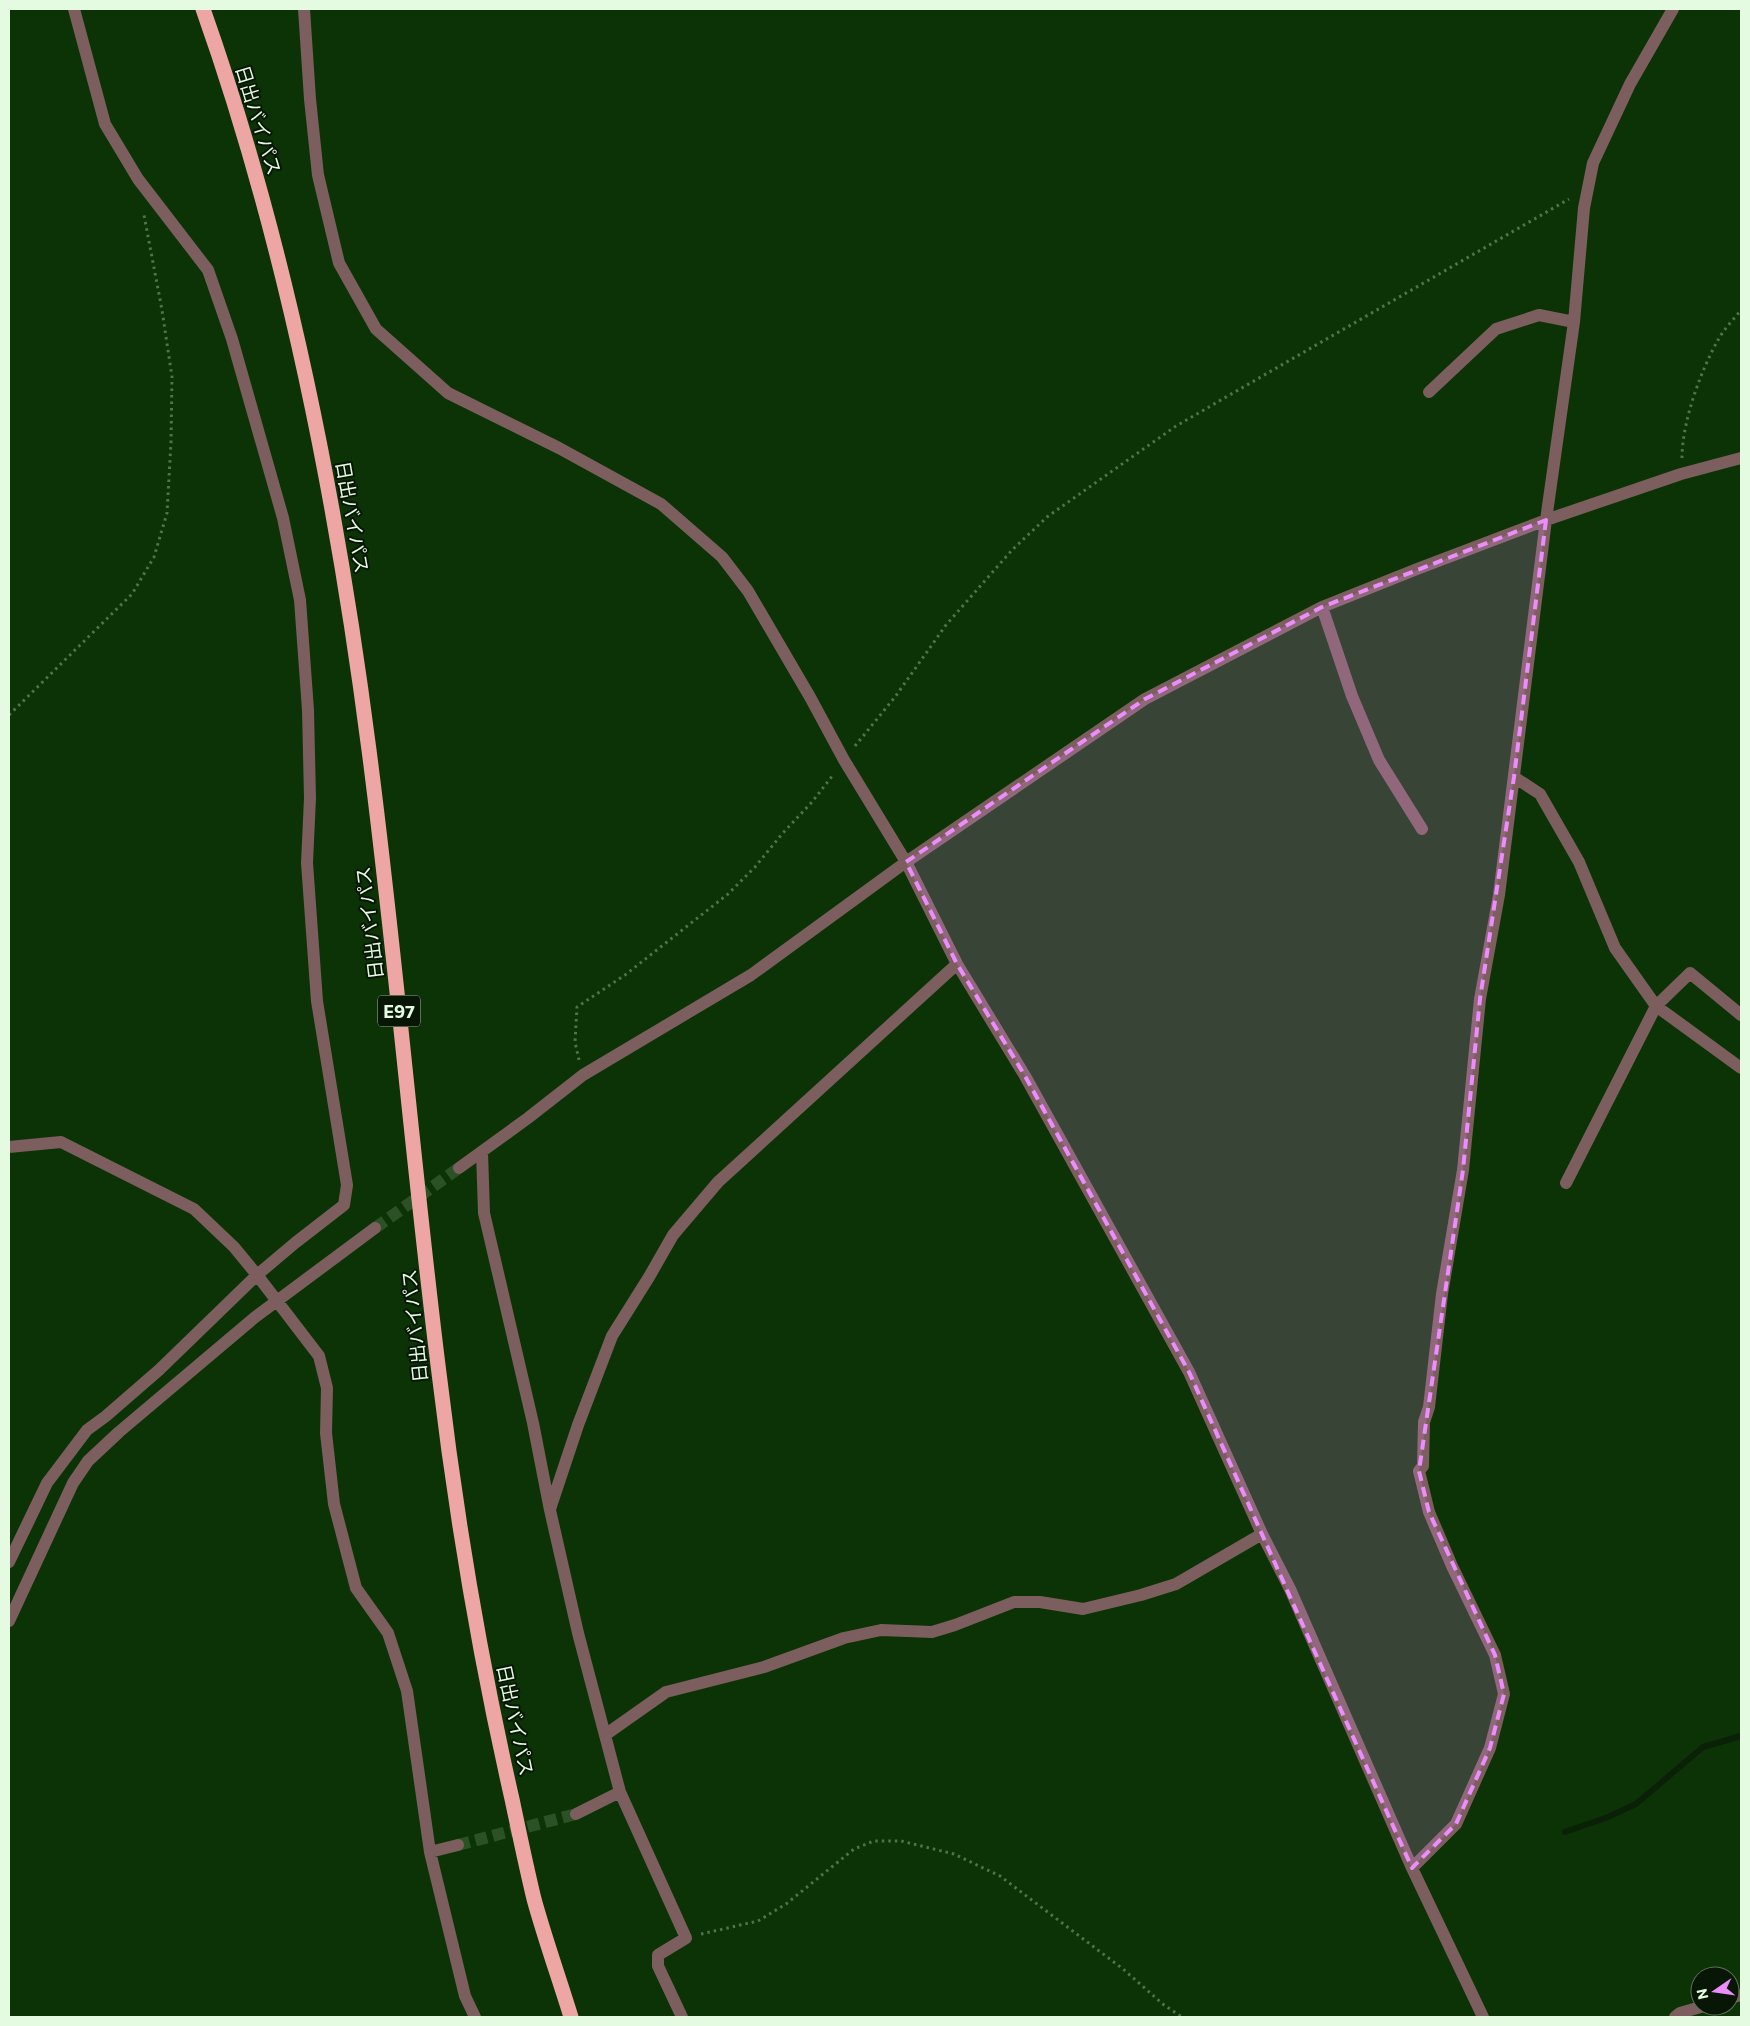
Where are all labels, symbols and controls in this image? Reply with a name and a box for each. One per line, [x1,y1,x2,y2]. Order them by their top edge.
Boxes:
street label: 日出バイパス [231,62,287,178]
street label: 日出バイパス [332,459,374,575]
street label: 日出バイパス [351,865,387,981]
road number: E97 [378,996,420,1026]
street label: 日出バイパス [397,1268,431,1384]
street label: 日出バイパス [493,1662,539,1778]
north arrow [1690,1966,1740,2016]
text: N [1692,1987,1711,2001]

